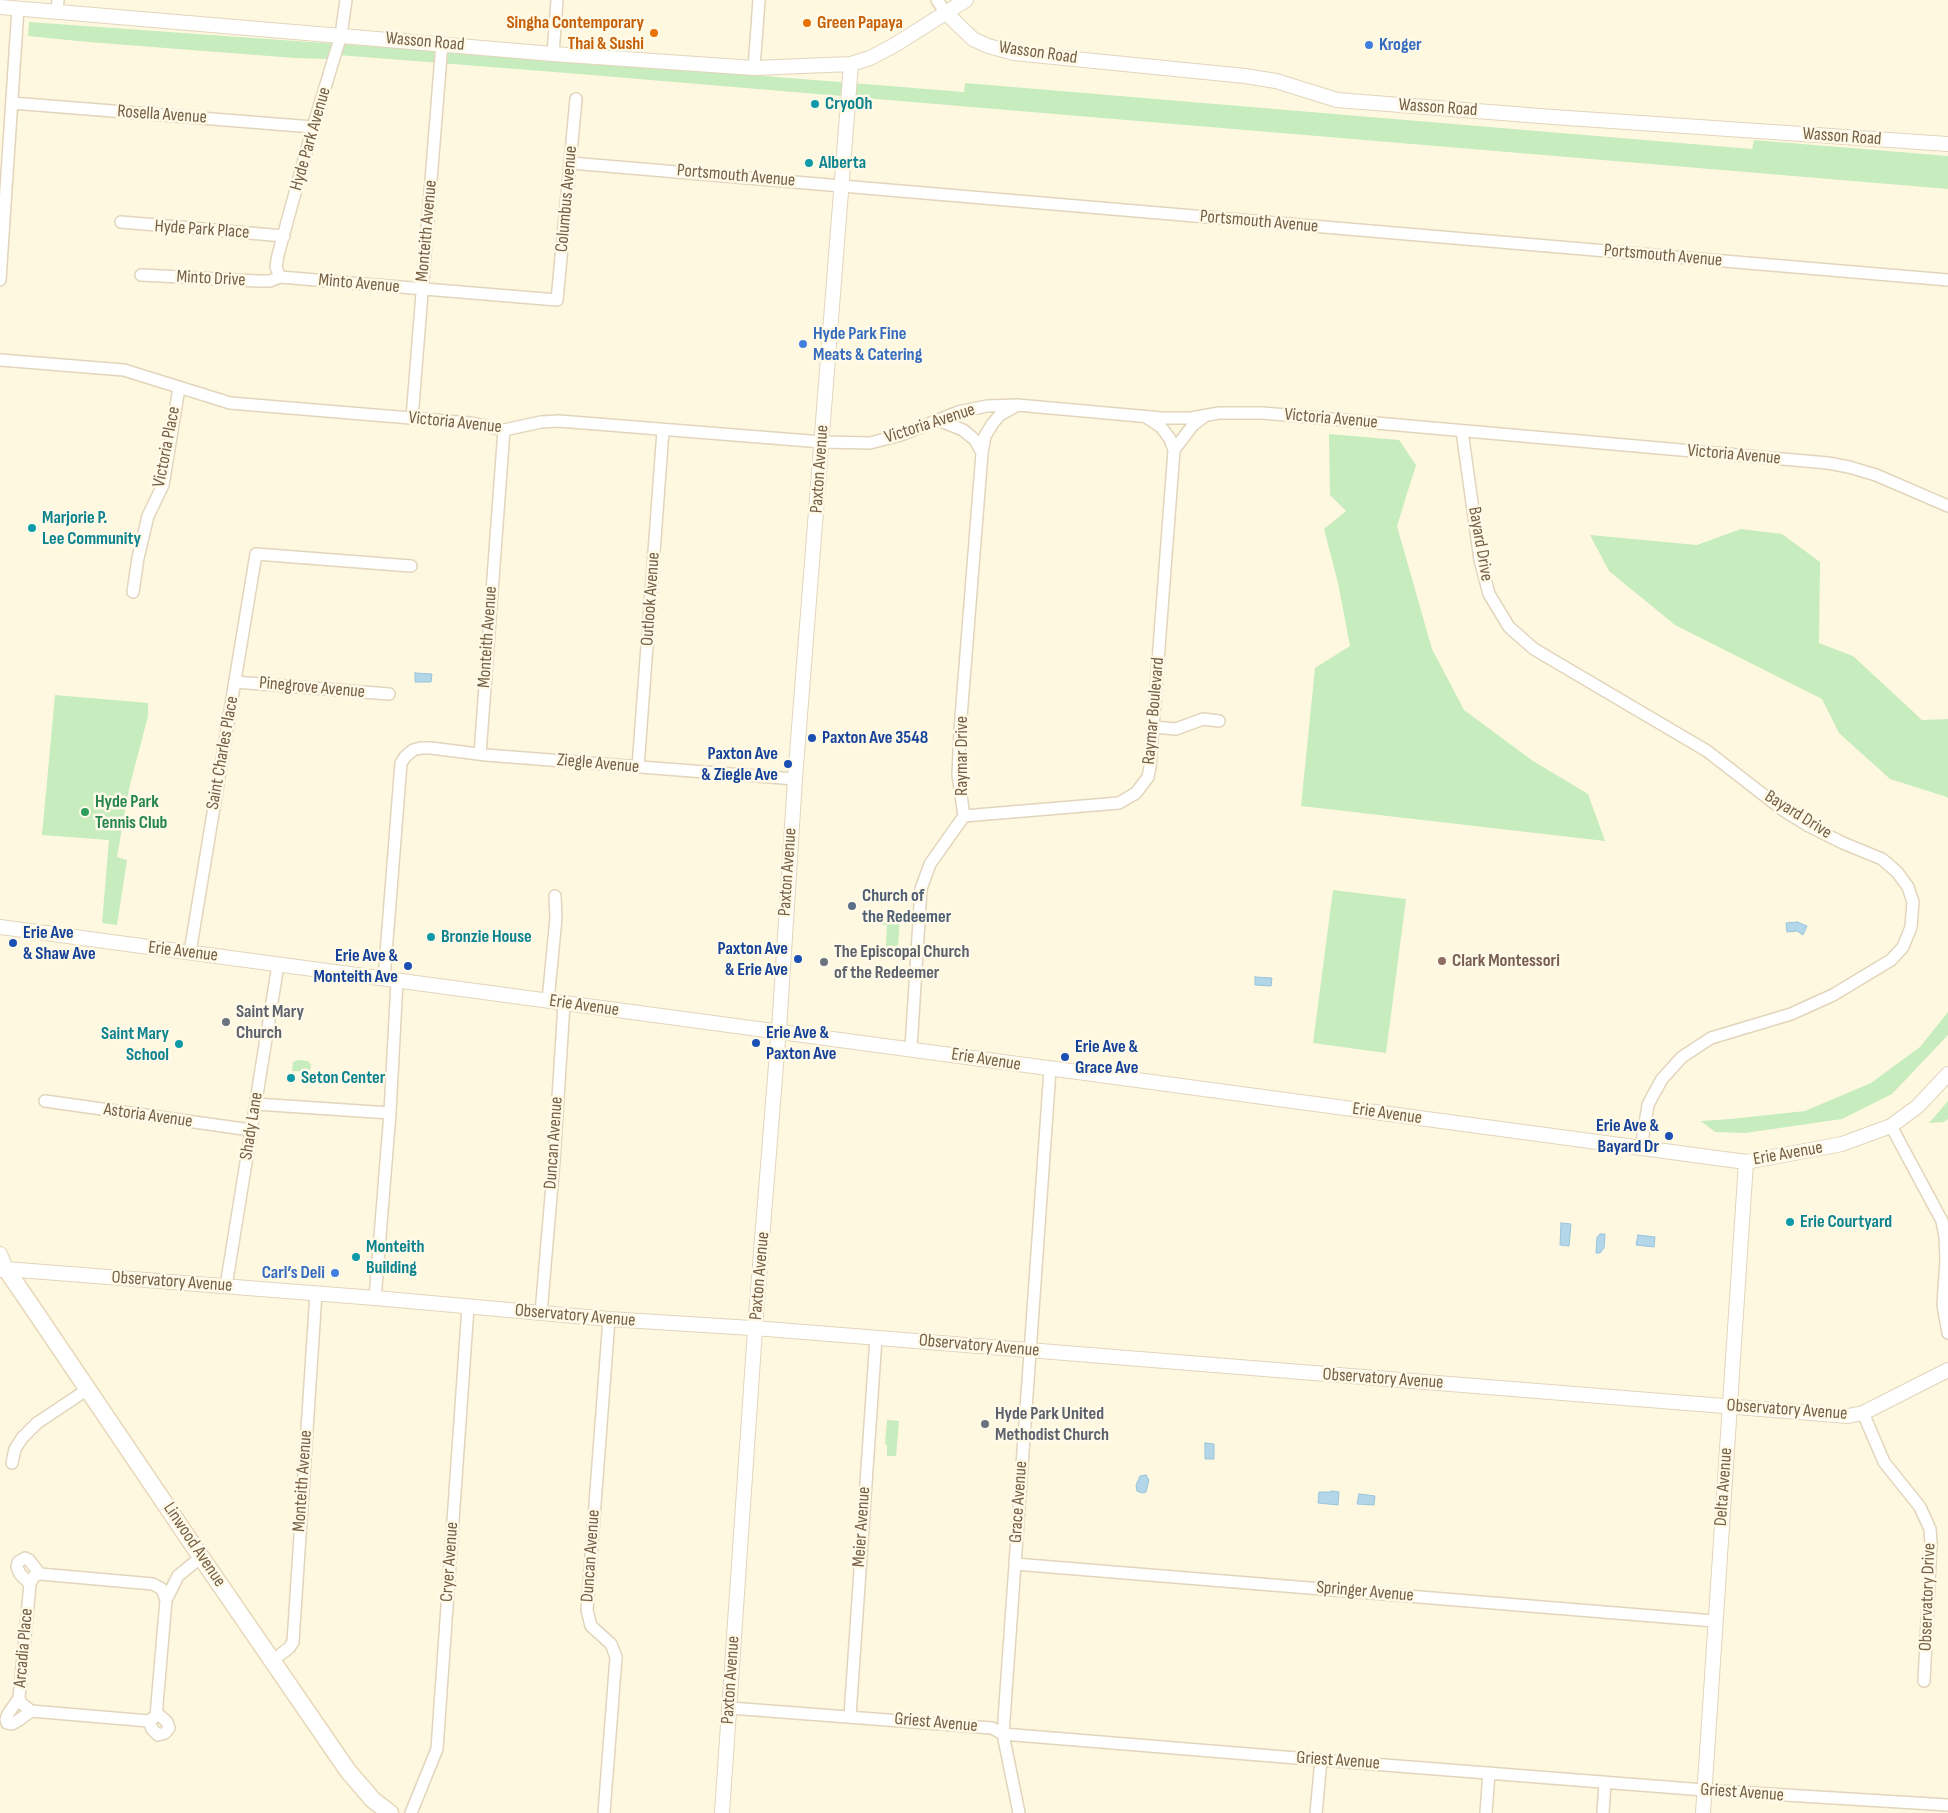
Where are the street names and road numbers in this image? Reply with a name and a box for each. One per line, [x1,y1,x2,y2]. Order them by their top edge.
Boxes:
street label: Wasson Road [385,28,465,56]
street label: Wasson Road [997,37,1079,69]
street label: Hyde Park Avenue [286,85,336,193]
street label: Wasson Road [1398,94,1478,122]
street label: Rosella Avenue [116,101,208,129]
street label: Wasson Road [1802,123,1882,151]
street label: Columbus Avenue [552,145,582,253]
street label: Portsmouth Avenue [676,160,796,192]
street label: Monteith Avenue [412,179,442,283]
street label: Portsmouth Avenue [1199,206,1319,238]
street label: Hyde Park Place [154,216,250,244]
street label: Portsmouth Avenue [1603,240,1723,272]
street label: Minto Drive [176,266,246,292]
street label: Minto Avenue [317,270,401,298]
street label: Victoria Avenue [882,399,978,449]
street label: Victoria Avenue [1283,404,1379,434]
street label: Victoria Place [149,405,185,489]
street label: Victoria Avenue [407,407,503,439]
street label: Paxton Avenue [806,424,834,514]
street label: Victoria Avenue [1686,440,1782,470]
street label: Bayard Drive [1463,505,1497,583]
street label: Outlook Avenue [637,551,665,647]
street label: Monteith Avenue [474,585,502,689]
street label: Raymar Boulevard [1139,656,1169,766]
street label: Pinegrove Avenue [258,673,366,703]
street label: Saint Charles Place [202,695,244,811]
street label: Raymar Drive [951,716,973,796]
street label: Ziegle Avenue [556,750,640,778]
street label: Bayard Drive [1760,786,1836,844]
street label: Paxton Avenue [774,827,802,917]
street label: Erie Avenue [147,937,219,967]
street label: Erie Avenue [548,990,620,1022]
street label: Erie Avenue [950,1044,1022,1076]
street label: Shady Lane [236,1091,268,1161]
street label: Duncan Avenue [540,1096,568,1190]
street label: Erie Avenue [1351,1098,1423,1130]
street label: Astoria Avenue [102,1099,194,1133]
street label: Erie Avenue [1752,1137,1824,1171]
street label: Paxton Avenue [745,1231,775,1321]
street label: Observatory Avenue [111,1267,233,1297]
street label: Observatory Avenue [514,1300,636,1332]
street label: Observatory Avenue [918,1330,1040,1362]
street label: Observatory Avenue [1322,1364,1444,1394]
street label: Observatory Avenue [1726,1395,1848,1425]
street label: Monteith Avenue [289,1429,317,1533]
street label: Delta Avenue [1710,1447,1738,1527]
street label: Grace Avenue [1005,1460,1033,1544]
street label: Meier Avenue [848,1486,876,1568]
street label: Linwood Avenue [158,1499,230,1591]
street label: Duncan Avenue [577,1509,605,1603]
street label: Cryer Avenue [436,1521,464,1603]
street label: Observatory Drive [1915,1542,1941,1652]
street label: Springer Avenue [1315,1577,1415,1607]
street label: Arcadia Place [10,1607,38,1689]
street label: Paxton Avenue [717,1635,745,1725]
street label: Griest Avenue [893,1709,979,1737]
street label: Griest Avenue [1296,1747,1380,1775]
street label: Griest Avenue [1700,1779,1784,1807]

